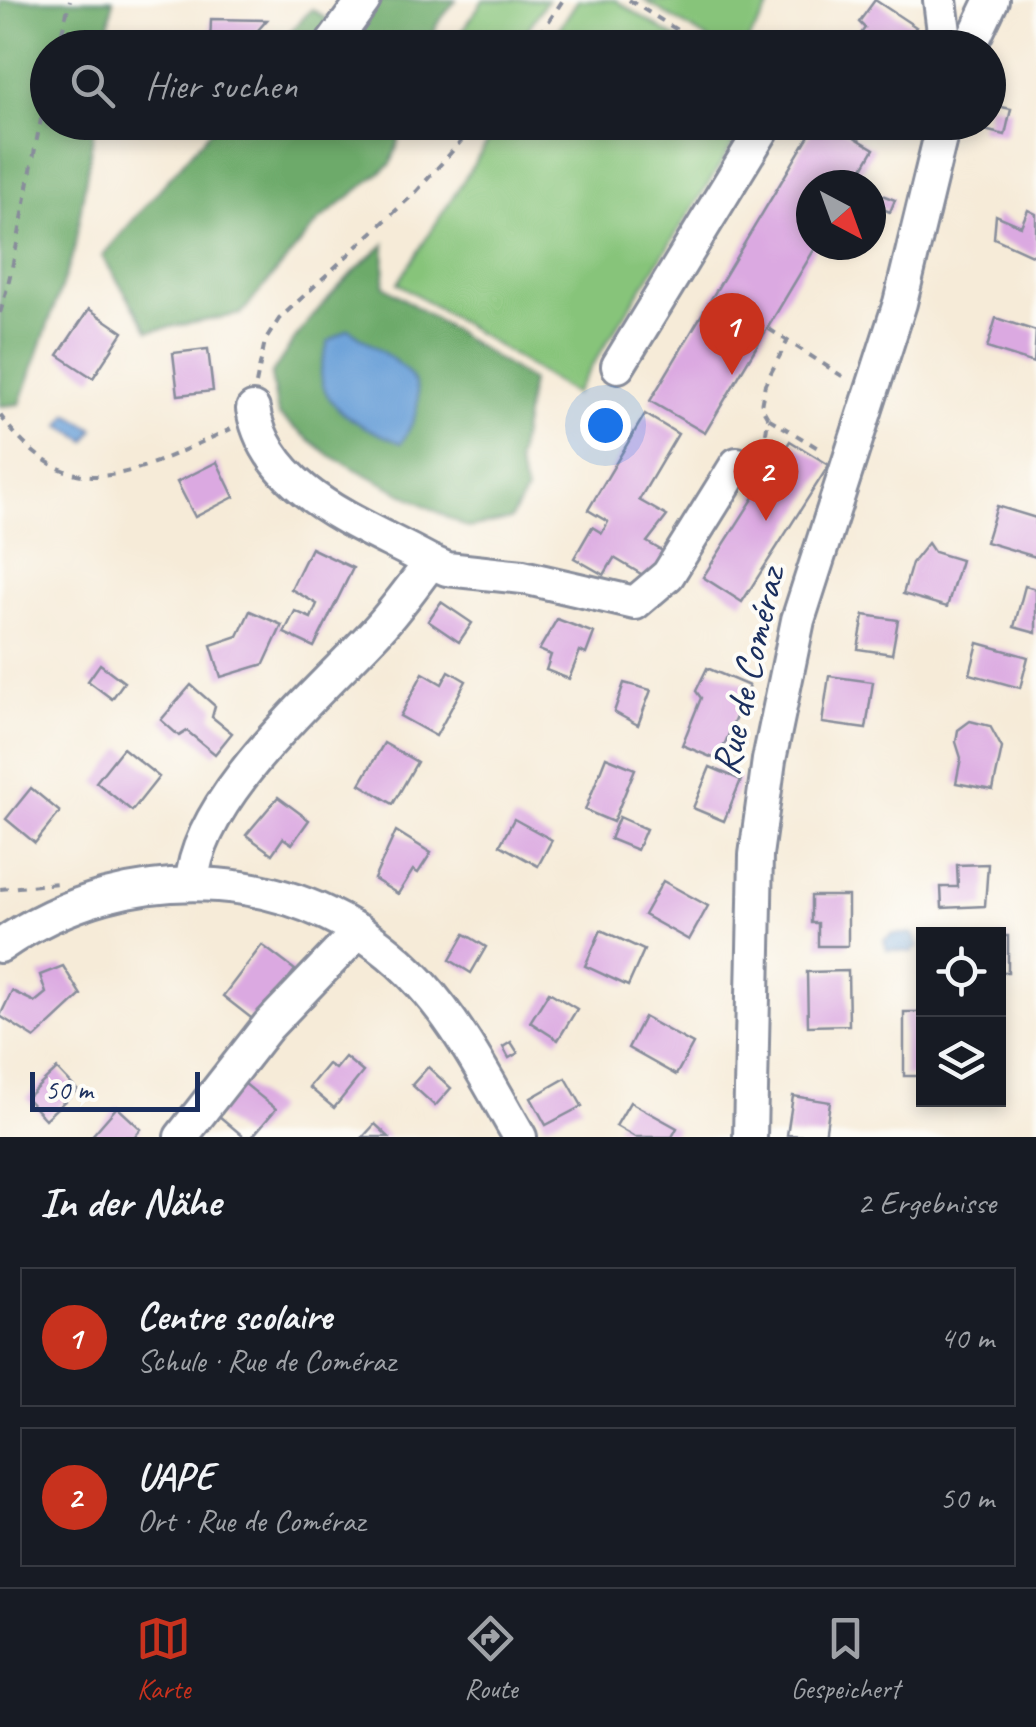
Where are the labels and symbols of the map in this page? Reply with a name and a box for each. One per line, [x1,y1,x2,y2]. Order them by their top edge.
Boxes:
north arrow [796,170,886,260]
pin: 1 [700,292,764,375]
your location [580,400,631,451]
pin: 2 [734,438,798,521]
street label: Rue de Coméraz [700,559,797,779]
scale bar [30,1067,200,1112]

